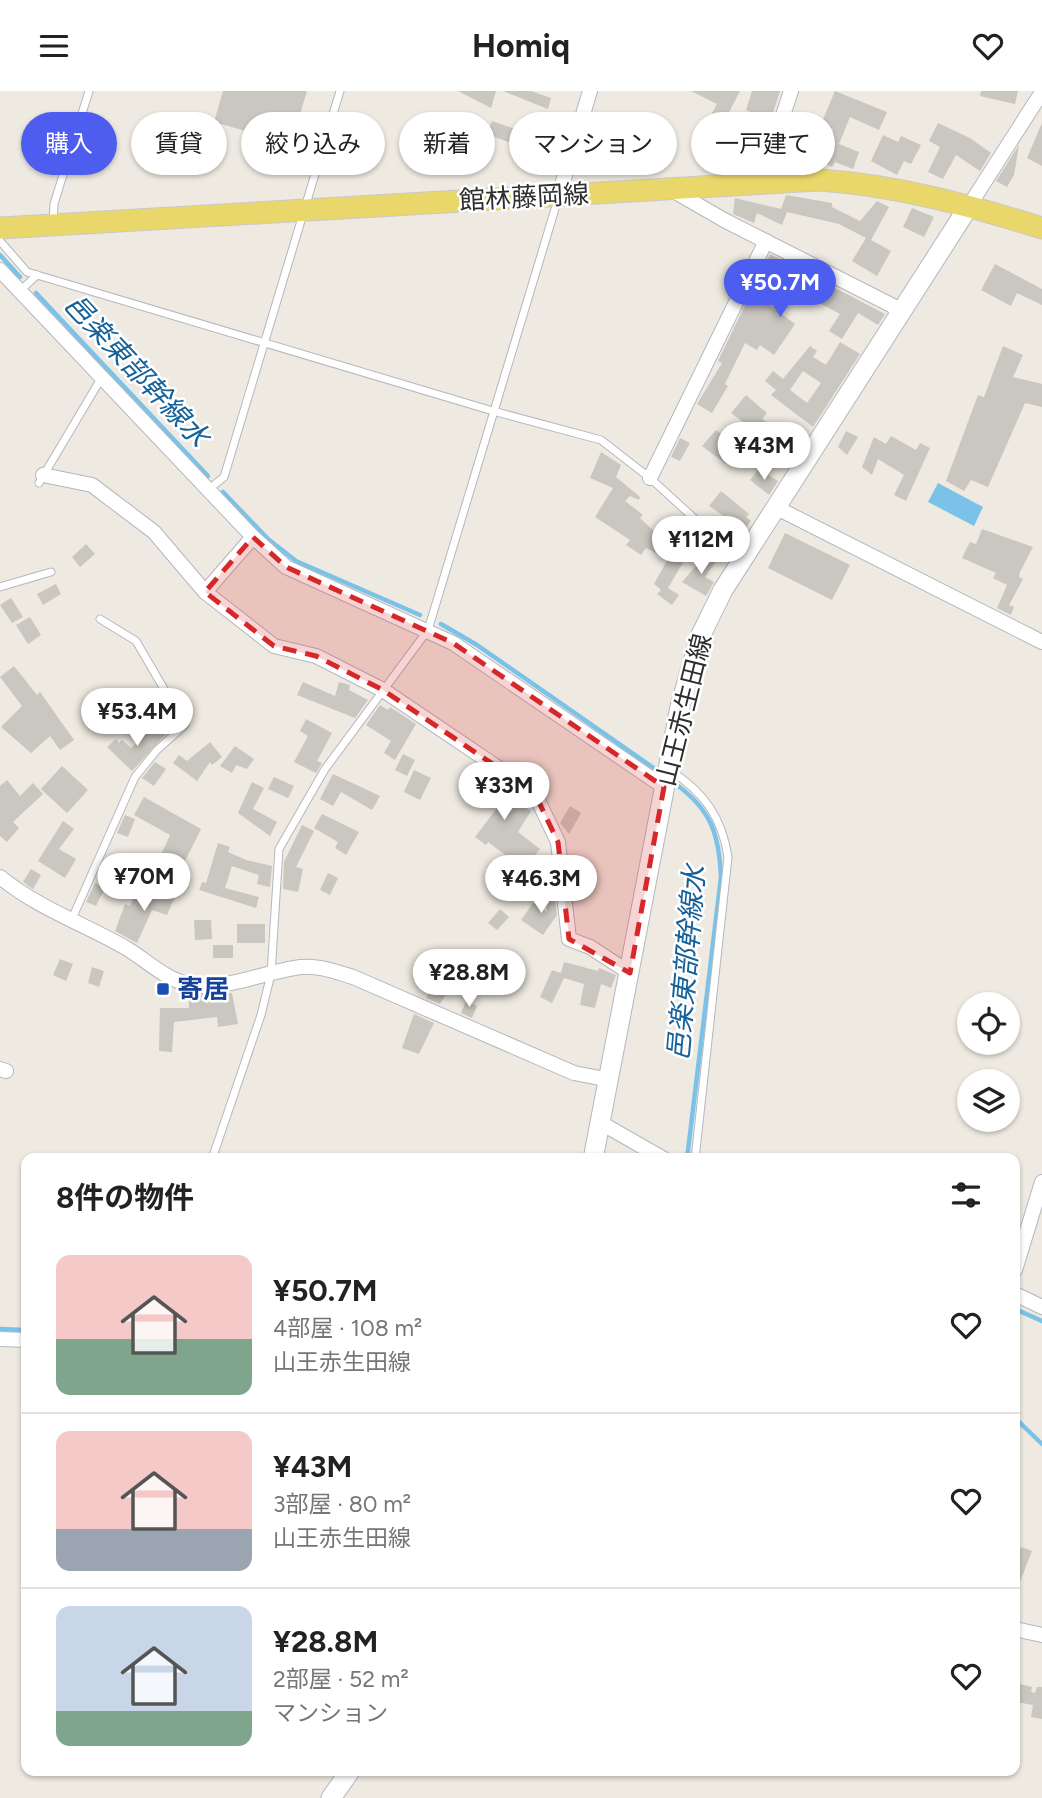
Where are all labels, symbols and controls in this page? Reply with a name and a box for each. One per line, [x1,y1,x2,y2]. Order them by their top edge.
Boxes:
icon: menu [35,27,73,65]
text: Homiq [472,27,570,65]
icon: heart [969,27,1007,65]
chip: 購入 [21,112,117,175]
chip: 賃貸 [131,112,227,175]
chip: 絞り込み [241,112,385,175]
chip: 新着 [399,112,495,175]
chip: マンション [509,112,677,175]
chip: 一戸建て [691,112,835,175]
street label: 館林藤岡線 [458,178,590,216]
pin: ¥50.7M [723,259,837,319]
text: ¥50.7M [740,268,820,296]
water label: 邑楽東部幹線水 [58,287,218,455]
pin: ¥43M [723,423,805,482]
text: ¥43M [734,431,794,459]
pin: ¥112M [652,517,750,576]
text: ¥112M [668,525,734,553]
street label: 山王赤生田線 [650,630,718,790]
pin: ¥53.4M [80,689,194,748]
text: ¥53.4M [97,697,177,725]
pin: ¥33M [463,763,545,822]
text: ¥33M [475,771,534,799]
pin: ¥70M [103,853,185,913]
pin: ¥46.3M [484,855,598,915]
water label: 邑楽東部幹線水 [661,861,712,1062]
text: ¥70M [113,862,175,890]
text: ¥46.3M [501,864,581,892]
pin: ¥28.8M [412,949,526,1009]
text: ¥28.8M [429,958,509,986]
place label: 寄居 [177,973,229,1005]
marker: 寄居 [155,981,171,997]
map controls [957,992,1020,1132]
button: locate [957,992,1020,1055]
button: layers [957,1069,1020,1132]
icon: filters [947,1176,985,1214]
text: 8件の物件 [56,1179,194,1216]
text: ¥50.7M [273,1272,378,1309]
icon: home [112,1283,196,1367]
icon: heart [947,1306,985,1344]
text: 4部屋 · 108 m² [273,1314,422,1342]
text: 山王赤生田線 [273,1348,411,1376]
text: ¥43M [273,1448,352,1485]
icon: home [112,1459,196,1543]
icon: heart [947,1482,985,1520]
text: 3部屋 · 80 m² [273,1490,411,1518]
text: 山王赤生田線 [273,1524,411,1552]
text: ¥28.8M [273,1623,378,1660]
icon: home [112,1634,196,1718]
icon: heart [947,1657,985,1695]
text: 2部屋 · 52 m² [273,1665,409,1693]
text: マンション [273,1699,388,1727]

